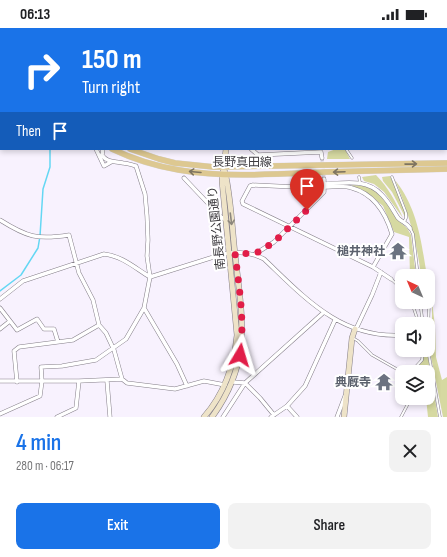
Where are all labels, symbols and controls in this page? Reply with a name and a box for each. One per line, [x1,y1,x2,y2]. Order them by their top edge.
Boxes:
text: 06:13 [20,5,50,24]
text: 150 m [82,43,142,76]
icon: right [16,44,68,96]
text: Turn right [82,77,140,98]
icon: arrive [49,120,71,142]
text: Then [16,122,41,141]
street label: 長野真田線 [212,155,272,170]
one-way arrow [404,160,417,168]
one-way arrow [189,168,202,176]
one-way arrow [333,168,346,175]
pin [290,169,324,210]
icon: arrive [296,175,318,197]
street label: 南長野公園通り [205,185,229,271]
one-way arrow [228,212,235,225]
temple icon: 槌井神社 [388,241,408,261]
place label: 槌井神社 [337,244,385,259]
north arrow [395,269,435,309]
map controls [395,269,435,405]
button: sound [395,317,435,357]
position arrow [219,334,261,376]
button: layers [395,365,435,405]
temple icon: 典厩寺 [374,372,394,392]
place label: 典厩寺 [335,375,371,390]
text: 4 min [16,428,61,457]
button: close [389,430,431,472]
text: 280 m · 06:17 [16,458,74,474]
button: Exit [16,503,220,549]
button: Share [228,503,431,549]

